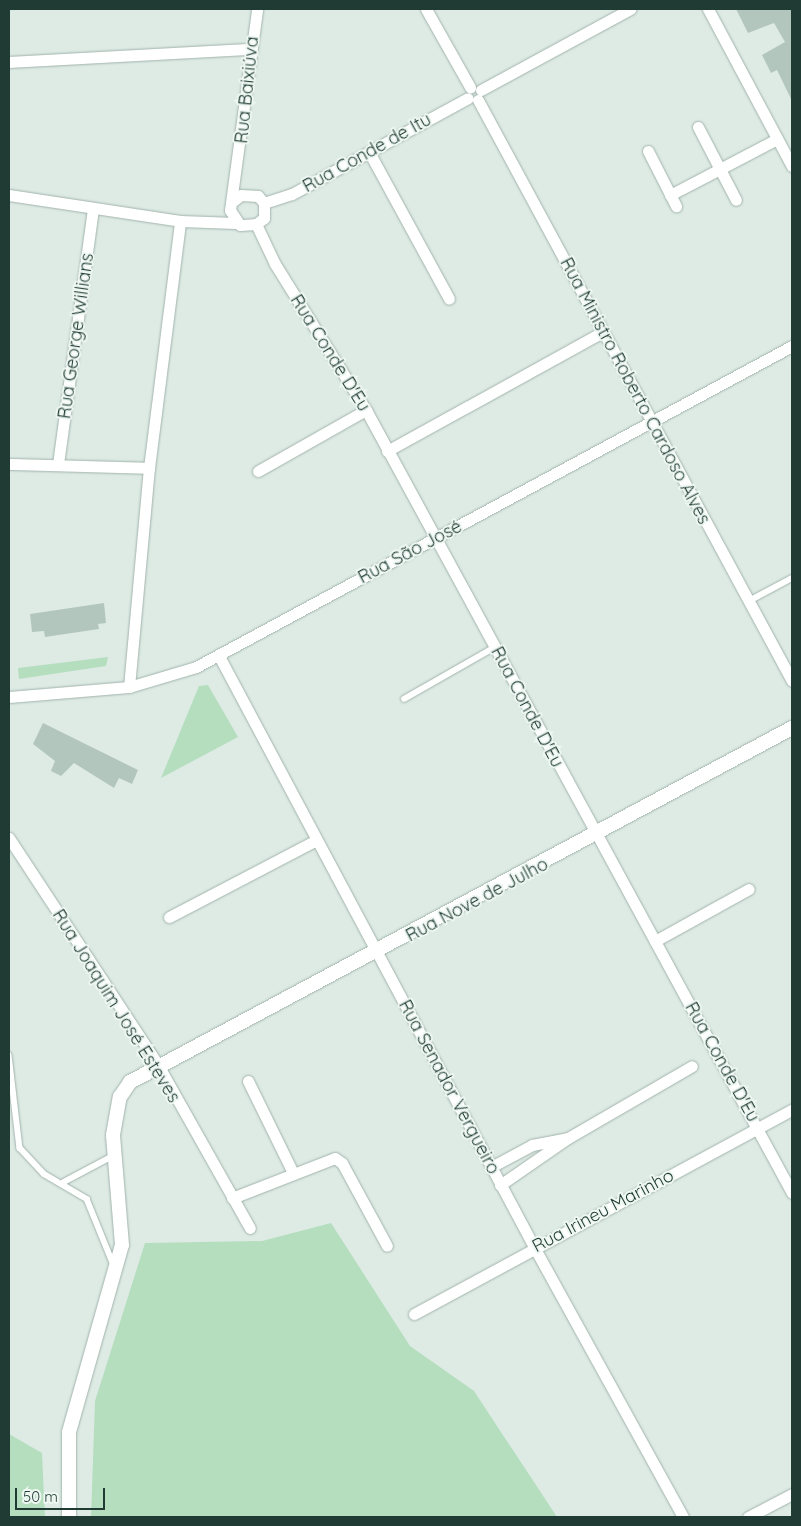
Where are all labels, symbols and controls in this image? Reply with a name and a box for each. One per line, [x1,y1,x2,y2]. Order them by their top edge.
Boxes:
street label: Rua Baixiúva [231,35,263,145]
street label: Rua Conde de Itu [299,109,435,197]
street label: Rua George Willians [54,252,98,420]
street label: Rua Ministro Roberto Cardoso Alves [555,254,715,528]
street label: Rua Conde D'Eu [285,291,375,415]
street label: Rua São José [354,516,466,588]
street label: Rua Conde D'Eu [486,643,568,771]
street label: Rua Nove de Julho [402,853,552,947]
street label: Rua Joaquim José Esteves [48,905,184,1107]
street label: Rua Senador Vergueiro [394,996,504,1178]
street label: Rua Conde D'Eu [680,998,764,1126]
street label: Rua Irineu Marinho [529,1165,677,1257]
scale bar [18,1478,108,1510]
text: 50 m [23,1487,58,1506]

